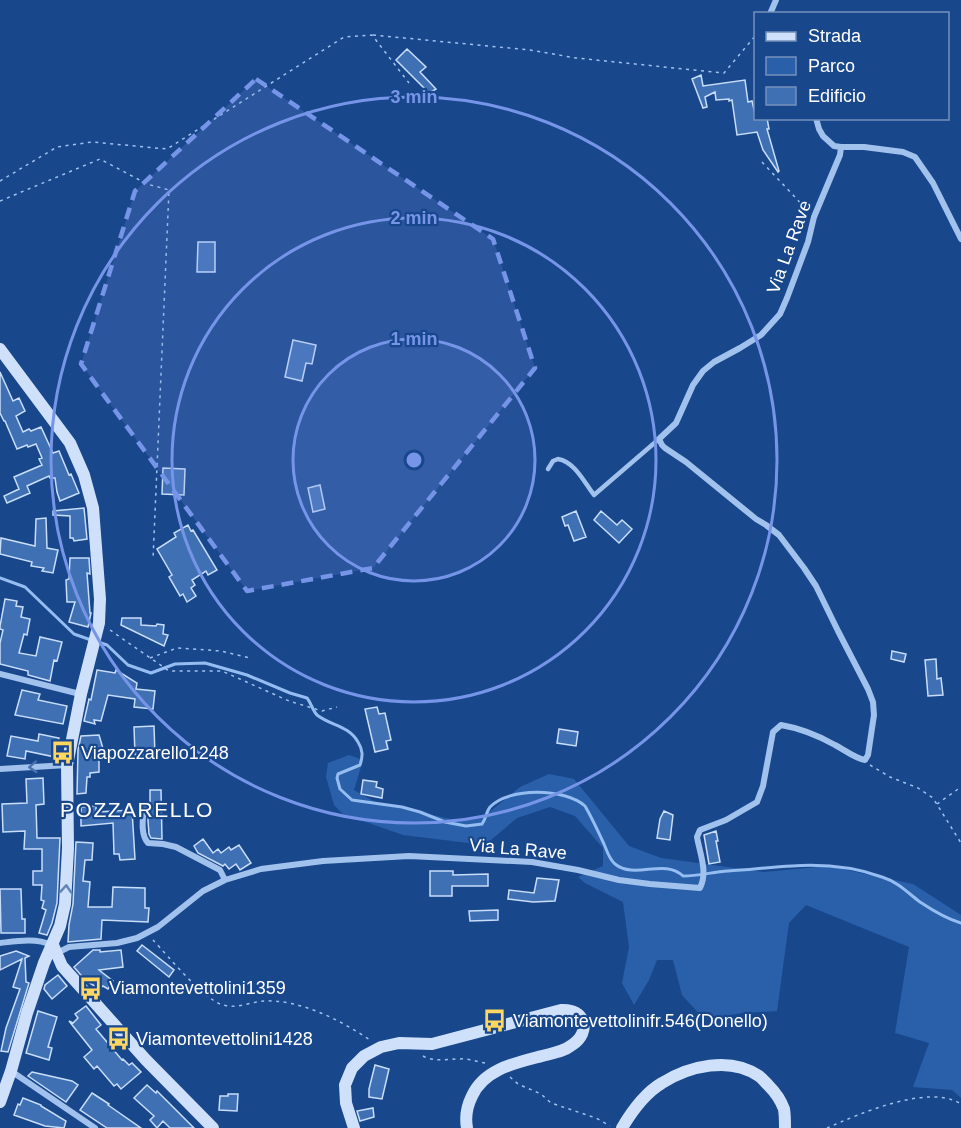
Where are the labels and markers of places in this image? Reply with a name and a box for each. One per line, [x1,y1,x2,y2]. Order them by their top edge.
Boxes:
centre of rings [404,450,424,470]
bus stop icon: Viapozzarello1248 [50,740,76,766]
place label: Viapozzarello1248 [81,743,229,763]
bus stop icon: Viamontevettolini1359 [78,975,104,1001]
place label: Viamontevettolini1359 [109,978,286,998]
bus stop icon: Viamontevettolinifr.546(Donello) [482,1008,508,1034]
place label: Viamontevettolinifr.546(Donello) [513,1011,768,1031]
bus stop icon: Viamontevettolini1428 [105,1026,131,1052]
place label: Viamontevettolini1428 [136,1029,313,1049]

